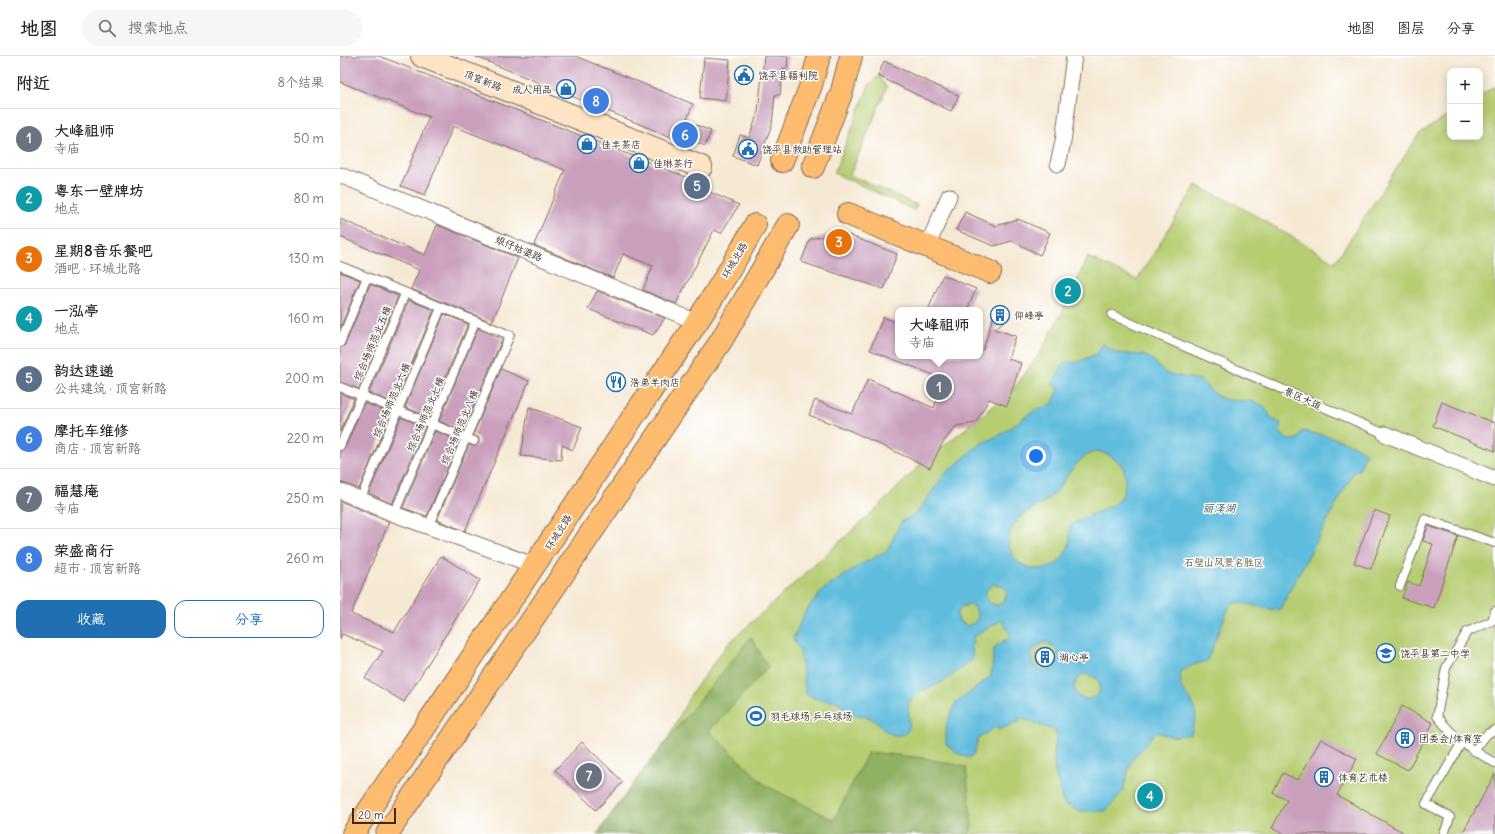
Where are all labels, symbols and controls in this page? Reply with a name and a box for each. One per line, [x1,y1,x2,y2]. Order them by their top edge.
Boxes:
search box [82,10,362,46]
text: 地图 [20,16,58,40]
icon: search [96,17,118,39]
text: 搜索地点 [128,18,188,37]
text: 地图 [1347,19,1375,37]
text: 图层 [1397,19,1425,37]
text: 分享 [1447,19,1475,37]
public building icon: 饶平县福利院 [733,64,755,86]
street label: 顶宫新路 [462,67,504,94]
map controls [1447,68,1483,140]
button: + [1447,68,1483,104]
place label: 饶平县福利院 [758,69,818,82]
text: 附近 [16,72,50,94]
text: 8个结果 [278,74,324,91]
shop icon: 成人用品 [555,78,577,100]
place label: 成人用品 [512,83,552,96]
pin: 8 [583,86,609,116]
button: − [1447,104,1483,140]
pin: 6 [672,120,698,150]
text: 大峰祖师 [54,121,114,140]
text: 1 [26,130,32,147]
text: 50 m [293,130,324,147]
shop icon: 佳丰茶店 [576,133,598,155]
place label: 佳丰茶店 [601,138,641,151]
public building icon: 饶平县救助管理站 [737,138,759,160]
text: 寺庙 [54,140,80,157]
place label: 饶平县救助管理站 [762,143,842,156]
shop icon: 佳琳茶行 [628,152,650,174]
place label: 佳琳茶行 [653,157,693,170]
pin: 5 [684,171,710,201]
text: 粤东一壁牌坊 [54,181,144,200]
text: 2 [25,190,33,207]
text: 80 m [293,190,324,207]
text: 地点 [54,200,80,217]
pin: 3 [826,227,852,257]
street label: 娘仔姑婆路 [493,233,544,264]
street label: 环城北路 [719,240,750,281]
text: 星期8音乐餐吧 [54,241,153,260]
text: 3 [25,250,33,267]
text: 130 m [288,250,324,267]
text: 酒吧 · 环城北路 [54,260,141,277]
pin: 2 [1055,276,1081,306]
text: 一泓亭 [54,301,99,320]
street label: 综合场师范北五横 [351,304,394,383]
building icon: 仰峰亭 [989,304,1011,326]
popup [895,307,983,359]
place label: 仰峰亭 [1014,309,1044,322]
text: 4 [25,310,33,327]
text: 160 m [288,310,324,327]
text: 大峰祖师 [909,315,969,334]
text: 地点 [54,320,80,337]
text: 寺庙 [909,334,935,351]
text: 韵达速递 [54,361,114,380]
street label: 综合场师范北六横 [370,361,413,440]
text: 5 [25,370,33,387]
text: 200 m [285,370,324,387]
restaurant icon: 浩弟羊肉店 [605,371,627,393]
pin: 1 [926,372,952,402]
street label: 综合场师范北七横 [404,375,447,454]
place label: 浩弟羊肉店 [630,376,680,389]
text: 公共建筑 · 顶宫新路 [54,380,167,397]
street label: 景区大道 [1282,384,1324,413]
street label: 综合场师范北八横 [438,388,481,467]
text: 摩托车维修 [54,421,129,440]
text: 6 [25,430,33,447]
text: 220 m [287,430,324,447]
text: 商店 · 顶宫新路 [54,440,141,457]
your location [1026,446,1046,466]
text: 福慧庵 [54,481,99,500]
text: 7 [26,490,32,507]
text: 250 m [286,490,324,507]
text: 寺庙 [54,500,80,517]
water label: 丽泽湖 [1203,501,1236,515]
street label: 环城北路 [542,512,575,553]
text: 荣盛商行 [54,541,114,560]
text: 8 [25,550,33,567]
text: 260 m [286,550,324,567]
park label: 石壁山风景名胜区 [1184,556,1264,569]
text: 超市 · 顶宫新路 [54,560,141,577]
button: 收藏 [16,600,166,638]
button: 分享 [174,600,324,638]
school or university icon: 饶平县第二中学 [1375,642,1397,664]
building icon: 湖心亭 [1034,646,1056,668]
place label: 饶平县第二中学 [1400,647,1470,660]
place label: 湖心亭 [1059,651,1089,664]
sports icon: 羽毛球场 乒乓球场 [745,705,767,727]
place label: 羽毛球场 乒乓球场 [770,710,852,723]
building icon: 团委会/体育室 [1394,727,1416,749]
place label: 团委会/体育室 [1419,732,1483,745]
pin: 7 [576,761,602,791]
building icon: 体育艺术楼 [1313,766,1335,788]
place label: 体育艺术楼 [1338,771,1388,784]
pin: 4 [1137,781,1163,811]
scale bar [352,806,396,825]
text: 20 m [358,808,384,822]

